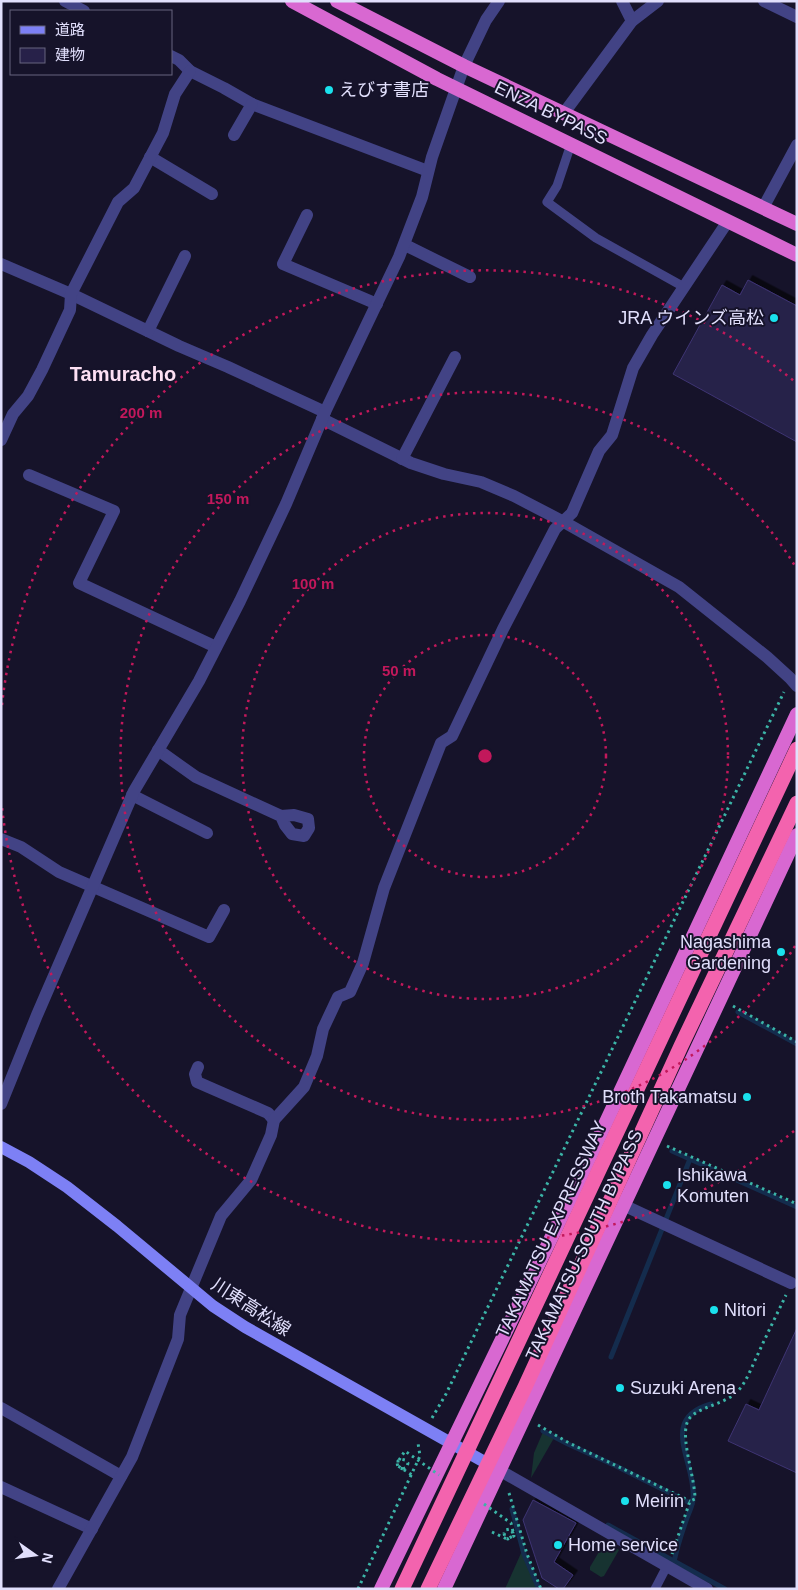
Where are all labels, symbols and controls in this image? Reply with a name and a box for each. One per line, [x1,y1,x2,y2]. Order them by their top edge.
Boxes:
legend [10,10,172,75]
text: 道路 [55,21,85,38]
text: 建物 [55,46,85,63]
street label: ENZA BYPASS [491,77,611,149]
place label: えびす書店 [339,80,429,100]
marker: えびす書店 [323,84,335,96]
place label: JRA ウインズ高松 [618,308,764,328]
marker: JRA ウインズ高松 [768,312,780,324]
district label: Tamuracho [70,363,176,385]
text: 200 m [120,404,162,421]
text: 150 m [207,490,249,507]
text: 100 m [292,575,334,592]
text: 50 m [382,662,416,679]
centre of rings [476,747,494,765]
place label: Nagashima Gardening [680,932,772,973]
marker: Nagashima Gardening [775,946,787,958]
place label: Broth Takamatsu [602,1087,737,1107]
marker: Broth Takamatsu [741,1091,753,1103]
street label: TAKAMATSU EXPRESSWAY [492,1118,610,1340]
street label: TAKAMATSU-SOUTH BYPASS [522,1127,646,1363]
place label: Ishikawa Komuten [677,1165,749,1206]
marker: Ishikawa Komuten [661,1179,673,1191]
street label: 川東高松線 [208,1274,294,1340]
place label: Nitori [724,1300,766,1320]
marker: Nitori [708,1304,720,1316]
place label: Suzuki Arena [630,1378,737,1398]
marker: Suzuki Arena [614,1382,626,1394]
place label: Meirin [635,1491,684,1511]
marker: Meirin [619,1495,631,1507]
north arrow [10,1530,60,1580]
place label: Home service [568,1535,678,1555]
marker: Home service [552,1539,564,1551]
text: N [39,1551,57,1565]

